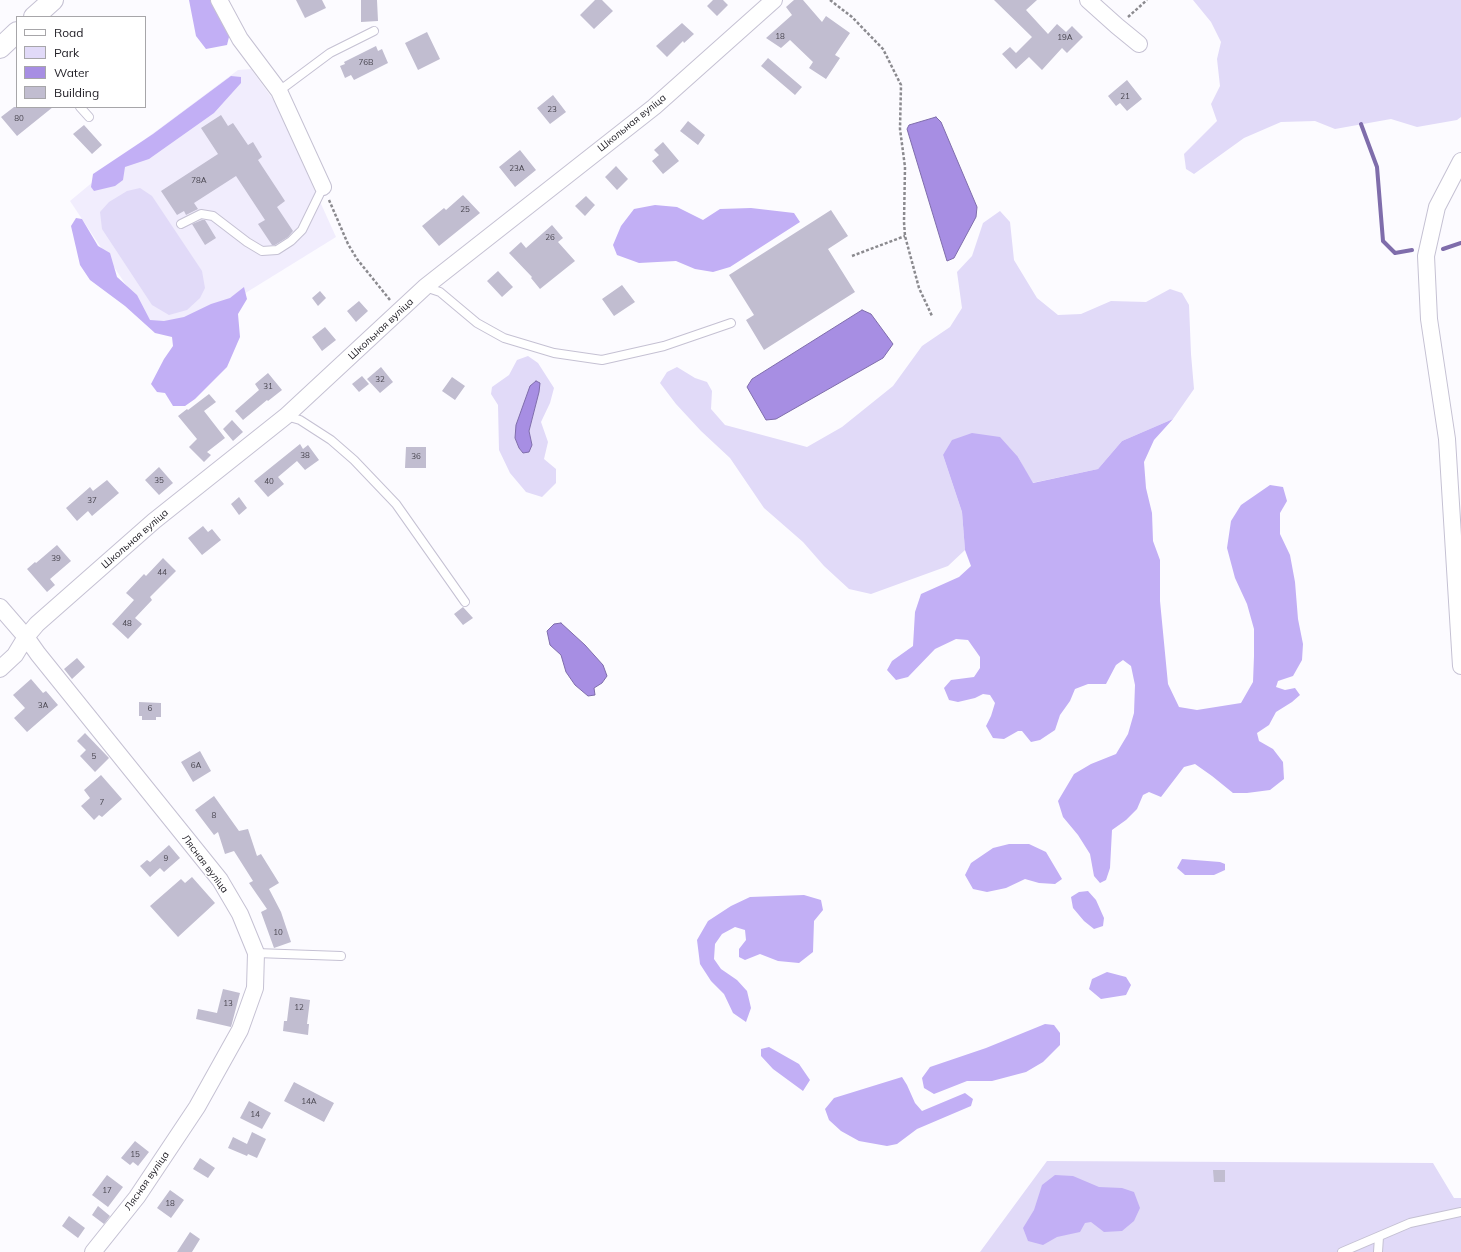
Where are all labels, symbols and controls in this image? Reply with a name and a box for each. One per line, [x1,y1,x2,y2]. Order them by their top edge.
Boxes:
legend [16,16,146,108]
text: Road [54,25,83,40]
house number: 18 [775,32,785,42]
house number: 19А [1057,33,1073,43]
text: Park [54,45,79,60]
house number: 76В [358,58,374,68]
text: Water [54,65,89,80]
text: Building [54,85,99,100]
street label: Школьная вуліца [595,92,669,154]
house number: 21 [1120,92,1130,102]
house number: 23 [547,105,557,115]
house number: 80 [14,114,24,124]
house number: 23А [509,164,525,174]
house number: 78А [191,176,207,186]
house number: 25 [460,205,470,215]
house number: 26 [545,233,555,243]
street label: Школьная вуліца [346,296,416,362]
house number: 32 [375,375,385,385]
house number: 31 [263,382,273,392]
house number: 38 [300,451,310,461]
house number: 36 [411,452,421,462]
house number: 35 [154,476,164,486]
house number: 40 [264,477,274,487]
house number: 37 [87,496,97,506]
street label: Школьная вуліца [99,507,171,571]
house number: 39 [51,554,61,564]
house number: 44 [157,568,167,578]
house number: 48 [122,619,132,629]
house number: 3А [38,701,48,711]
house number: 6 [148,704,152,714]
house number: 5 [92,752,96,762]
house number: 6А [191,761,201,771]
house number: 7 [100,798,104,808]
house number: 8 [212,811,216,821]
street label: Лясная вуліца [179,833,231,895]
house number: 9 [164,854,168,864]
house number: 10 [273,928,283,938]
house number: 13 [223,999,233,1009]
house number: 12 [294,1003,304,1013]
house number: 14А [301,1097,317,1107]
house number: 14 [250,1110,260,1120]
street label: Лясная вуліца [122,1149,172,1213]
house number: 15 [130,1150,140,1160]
house number: 17 [102,1186,112,1196]
house number: 18 [165,1199,175,1209]

